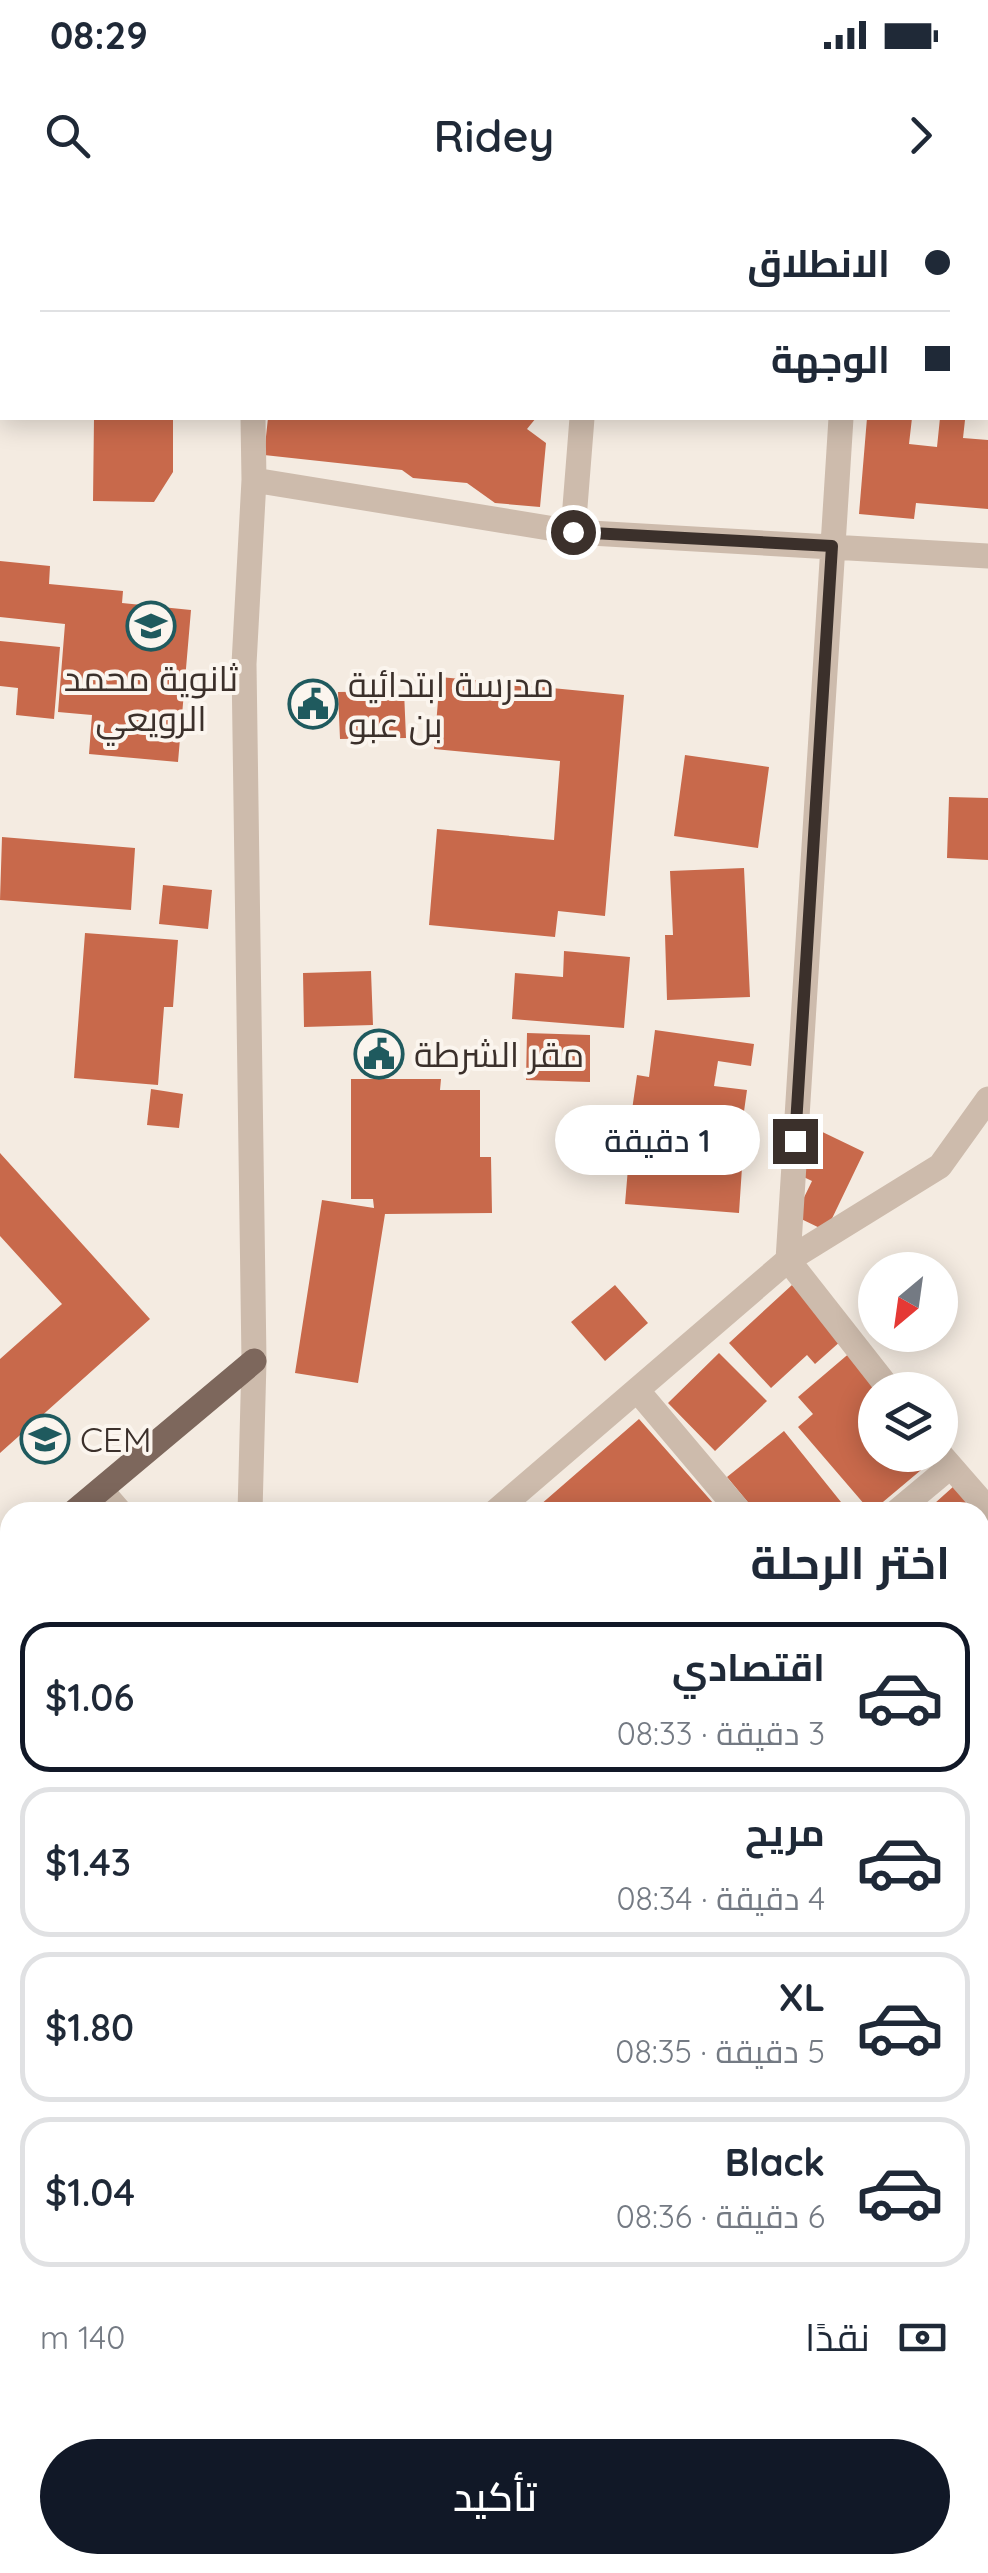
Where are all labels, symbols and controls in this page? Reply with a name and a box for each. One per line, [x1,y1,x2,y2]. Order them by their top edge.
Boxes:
text: 08:29 [50,11,148,59]
text: Ridey [434,107,555,163]
icon: search [40,108,95,163]
icon: forward [893,108,948,163]
text: الانطلاق [747,239,890,287]
text: الوجهة [771,335,890,383]
route start [551,510,596,555]
school or university icon: ثانوية محمد الرويعي [125,600,177,652]
place label: ثانوية محمد الرويعي [64,656,238,746]
place label: مدرسة ابتدائية بن عبو [348,662,554,746]
public building icon: مدرسة ابتدائية بن عبو [287,678,339,730]
public building icon: مقر الشرطة [353,1028,405,1080]
place label: مقر الشرطة [414,1032,584,1076]
callout: 1 دقيقة [555,1106,760,1176]
route end [773,1119,818,1164]
text: 1 دقيقة [604,1120,711,1160]
north arrow [858,1252,958,1352]
map controls [858,1252,958,1472]
button: layers [858,1372,958,1472]
school or university icon: CEM [19,1413,71,1465]
place label: CEM [80,1417,152,1461]
text: اختر الرحلة [750,1534,950,1590]
text: اقتصادي [672,1643,825,1691]
icon: car [855,1652,945,1742]
text: $1.06 [45,1673,134,1721]
text: 3 دقيقة · 08:33 [617,1713,825,1753]
text: مريح [745,1808,825,1856]
icon: car [855,1817,945,1907]
text: $1.43 [45,1838,131,1886]
text: 4 دقيقة · 08:34 [617,1878,825,1918]
text: XL [779,1973,825,2021]
icon: car [855,1982,945,2072]
text: $1.80 [45,2003,134,2051]
text: 5 دقيقة · 08:35 [615,2031,825,2071]
text: Black [725,2138,825,2186]
icon: car [855,2147,945,2237]
text: $1.04 [45,2168,135,2216]
text: 6 دقيقة · 08:36 [616,2196,825,2236]
icon: cash [895,2310,950,2365]
text: نقدًا [805,2313,870,2361]
text: 140 m [40,2317,125,2357]
button: تأكيد [40,2439,950,2554]

